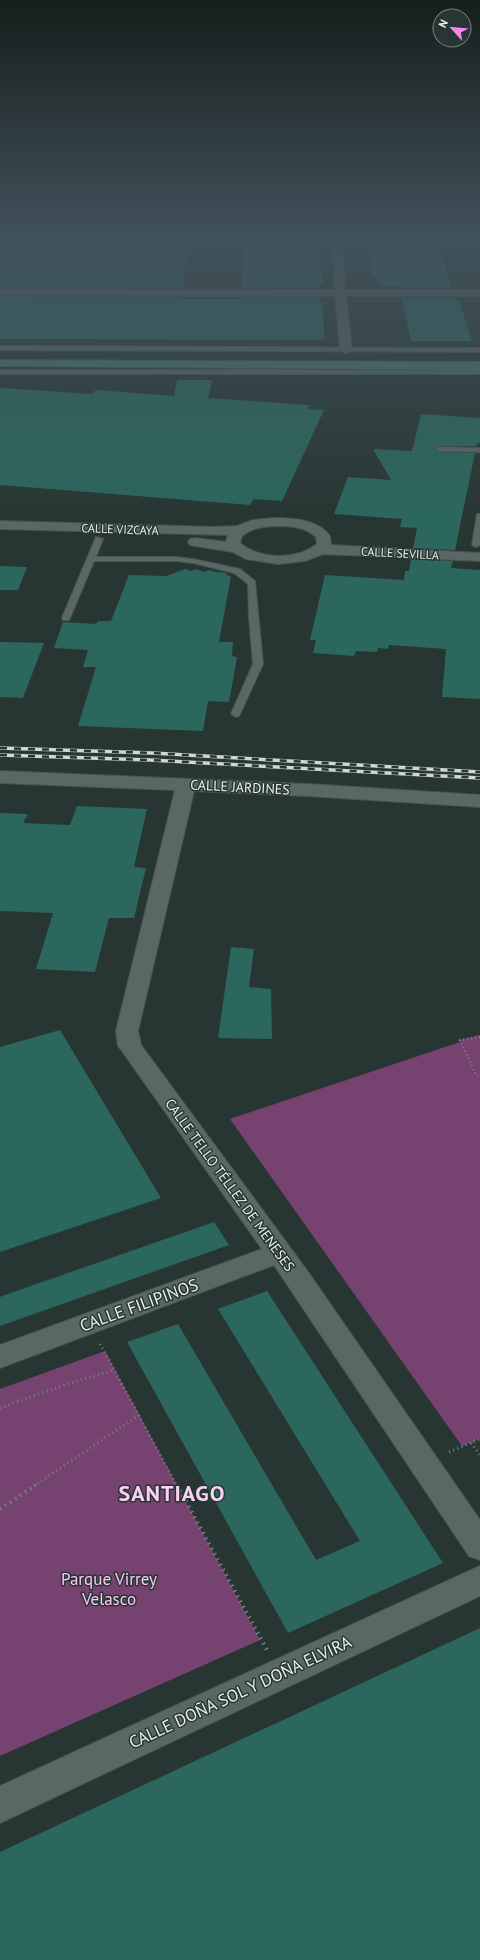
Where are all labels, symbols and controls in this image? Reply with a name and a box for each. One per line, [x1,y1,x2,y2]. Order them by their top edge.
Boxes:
north arrow [432,8,472,48]
text: N [435,17,451,30]
street label: CALLE VIZCAYA [81,520,159,538]
street label: CALLE SEVILLA [361,543,439,563]
street label: CALLE JARDINES [190,775,290,799]
street label: CALLE TELLO TÉLLEZ DE MENESES [161,1095,299,1275]
street label: CALLE FILIPINOS [77,1273,201,1337]
district label: SANTIAGO [119,1479,225,1507]
park label: Parque Virrey Velasco [61,1568,157,1610]
street label: CALLE DOÑA SOL Y DOÑA ELVIRA [125,1631,355,1753]

